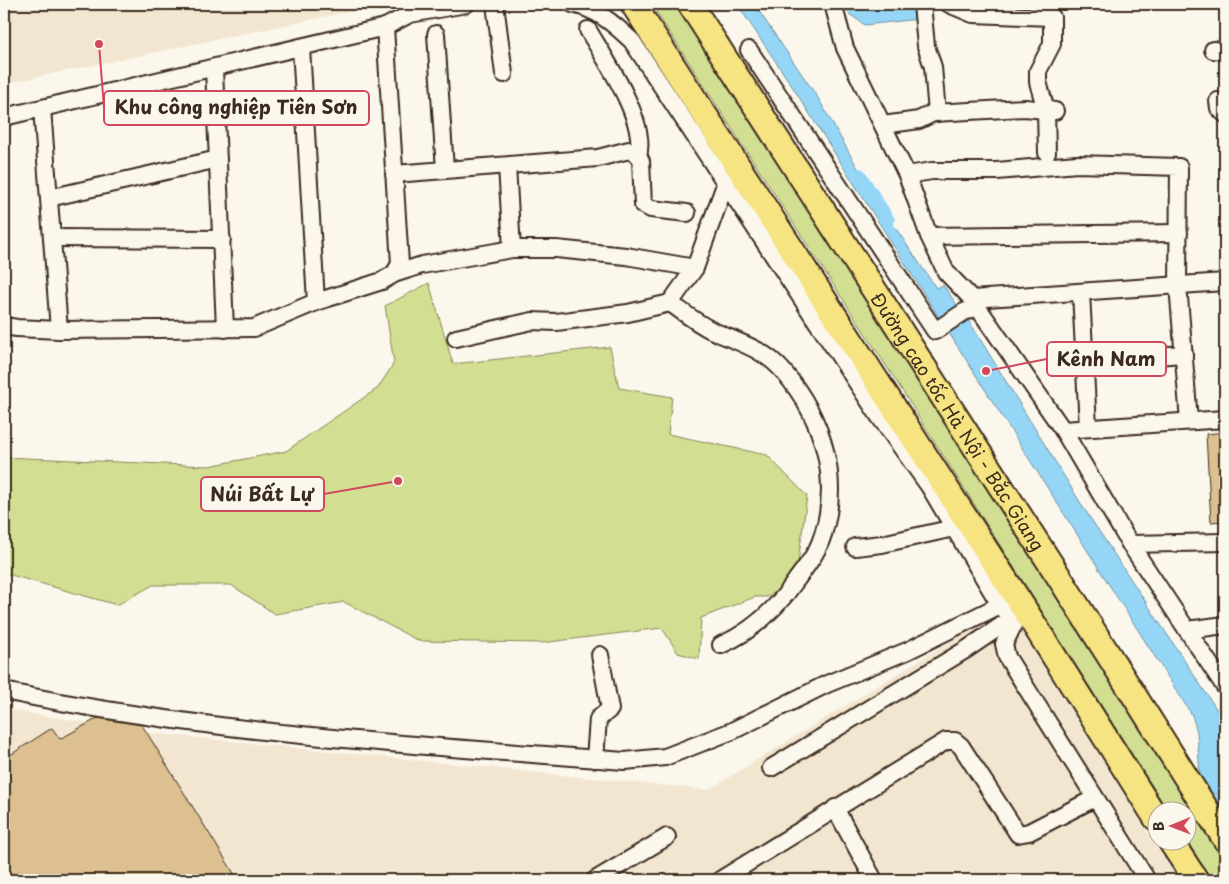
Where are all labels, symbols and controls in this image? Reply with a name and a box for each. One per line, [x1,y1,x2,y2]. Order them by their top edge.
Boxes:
callout: Khu công nghiệp Tiên Sơn [104,91,369,125]
text: Khu công nghiệp Tiên Sơn [114,92,358,120]
street label: Đường cao tốc Hà Nội - Bắc Giang [865,286,1052,556]
callout: Kênh Nam [1047,342,1166,376]
text: Kênh Nam [1056,344,1156,372]
callout: Núi Bất Lự [201,477,324,511]
text: Núi Bất Lự [210,479,315,507]
north arrow [1146,802,1196,852]
text: B [1148,821,1169,831]

